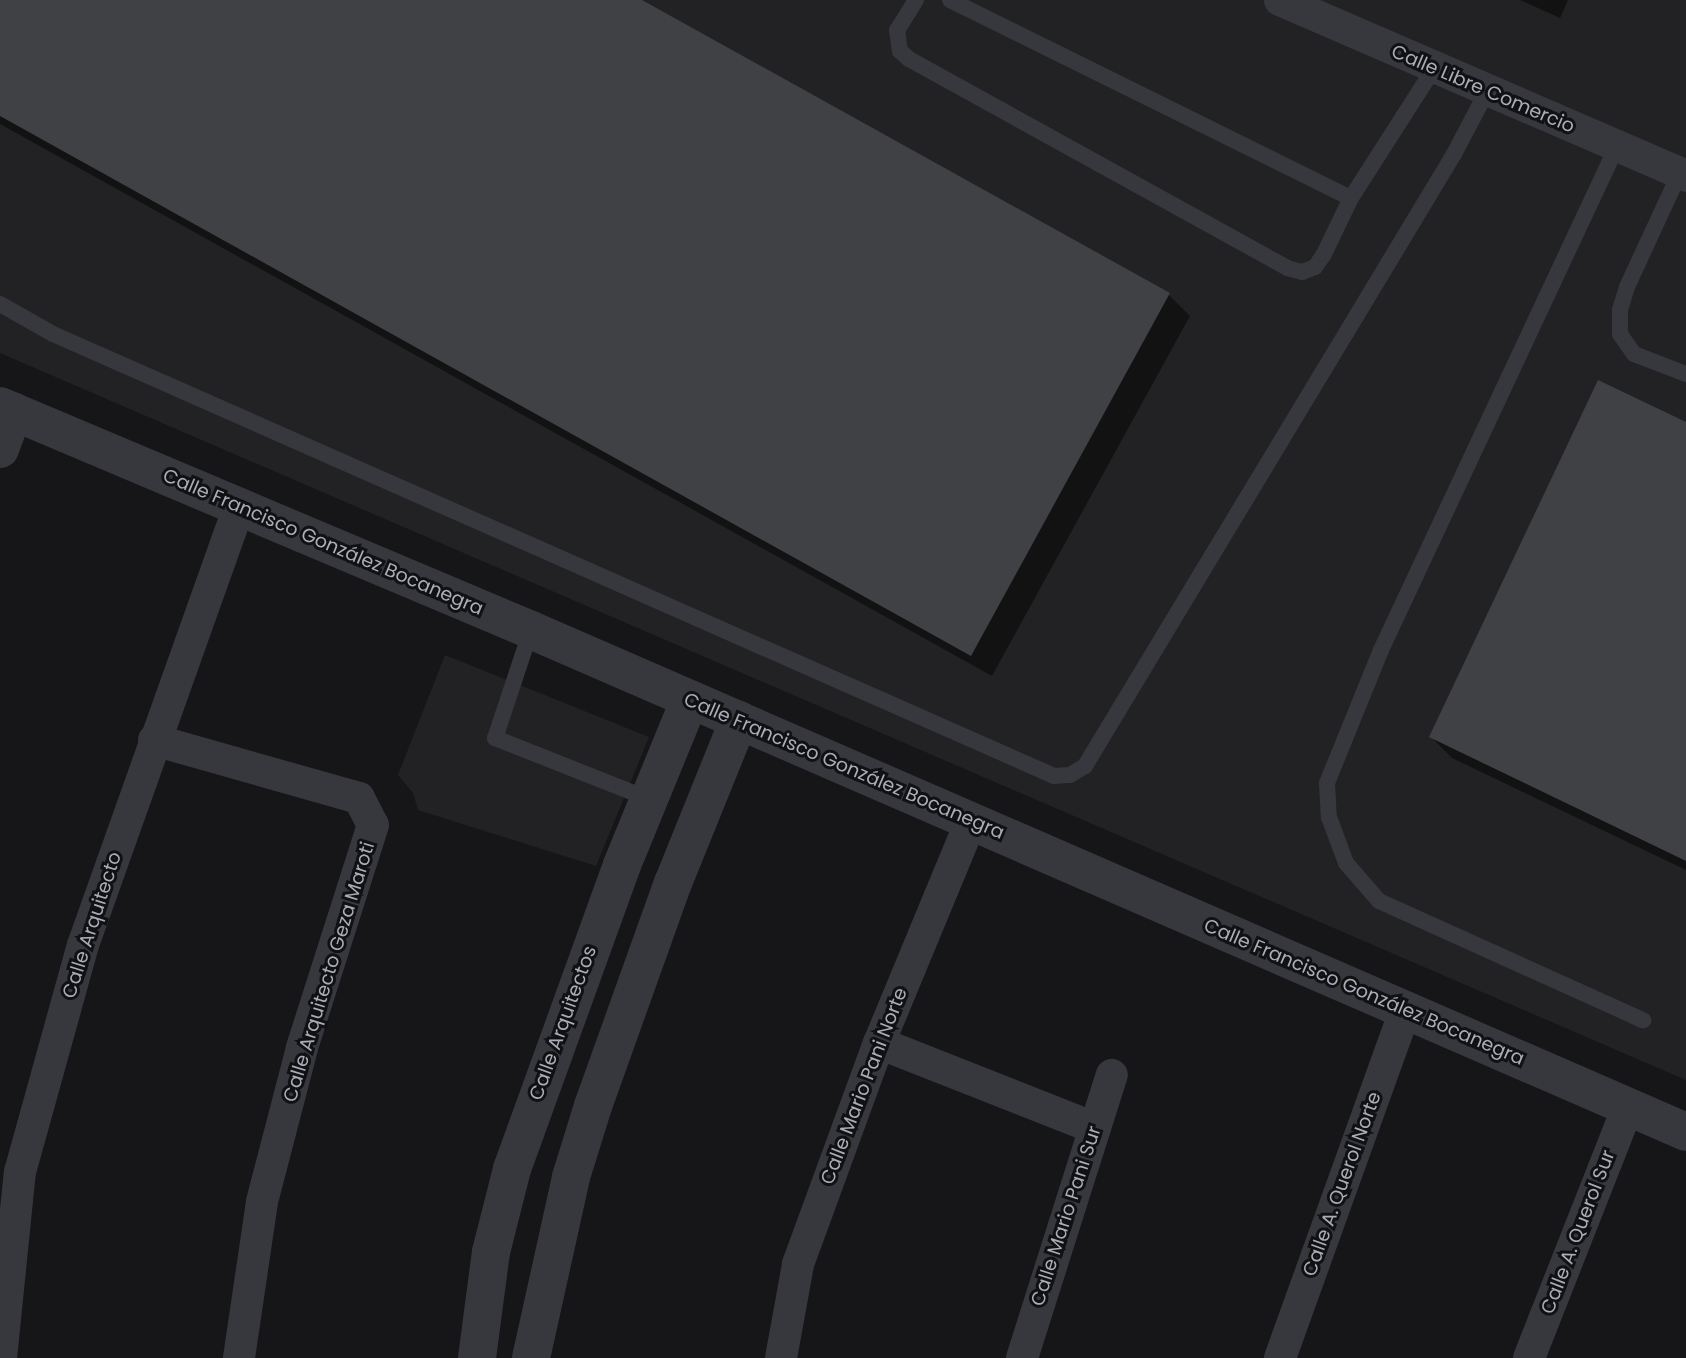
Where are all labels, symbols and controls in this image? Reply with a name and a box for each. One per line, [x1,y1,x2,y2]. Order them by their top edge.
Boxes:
street label: Calle Libre Comercio [1388,40,1578,138]
street label: Calle Francisco González Bocanegra [159,464,487,620]
street label: Calle Francisco González Bocanegra [680,688,1008,844]
street label: Calle Arquitecto Geza Maroti [279,839,379,1105]
street label: Calle Arquitecto [58,849,126,1001]
street label: Calle Francisco González Bocanegra [1200,914,1528,1070]
street label: Calle Arquitectos [524,943,602,1103]
street label: Calle Mario Pani Norte [816,984,912,1188]
street label: Calle A. Querol Norte [1298,1089,1386,1279]
street label: Calle Mario Pani Sur [1026,1123,1106,1309]
street label: Calle A. Querol Sur [1536,1147,1620,1317]

